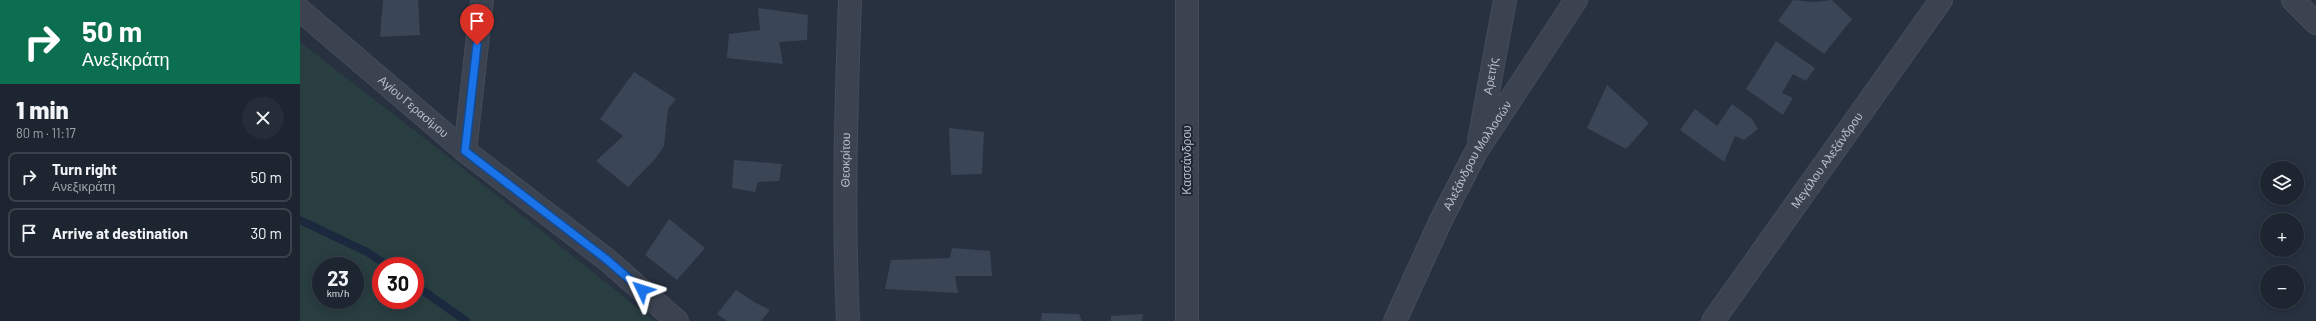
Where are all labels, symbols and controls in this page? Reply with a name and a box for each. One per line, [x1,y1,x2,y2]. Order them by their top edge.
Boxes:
pin [460,4,494,45]
icon: arrive [466,10,488,32]
text: 50 m [82,14,142,48]
icon: right [16,16,68,68]
text: Ανεξικράτη [82,48,170,70]
street label: Αρετής [1480,56,1501,96]
street label: Αγίου Γερασίμου [376,72,452,140]
text: 1 min [16,95,69,124]
button: close [242,97,284,139]
street label: Αλεξάνδρου Μολλοσών [1439,98,1514,212]
street label: Μεγάλου Αλεξάνδρου [1788,109,1865,210]
text: 80 m · 11:17 [16,125,76,141]
street label: Κασσάνδρου [1179,125,1194,195]
street label: Θεοκρίτου [837,133,853,187]
text: Turn right [52,160,117,178]
map controls [2260,161,2304,309]
button: layers [2260,161,2304,205]
icon: right [18,166,40,188]
text: 50 m [250,168,282,186]
text: Ανεξικράτη [52,178,115,194]
button: + [2260,213,2304,257]
icon: arrive [18,222,40,244]
text: Arrive at destination [52,224,188,242]
text: 30 m [250,224,282,242]
speed limit sign: 30 [372,257,424,309]
button: − [2260,265,2304,309]
text: 23 [327,266,349,290]
position arrow [621,269,663,311]
text: km/h [327,287,349,299]

